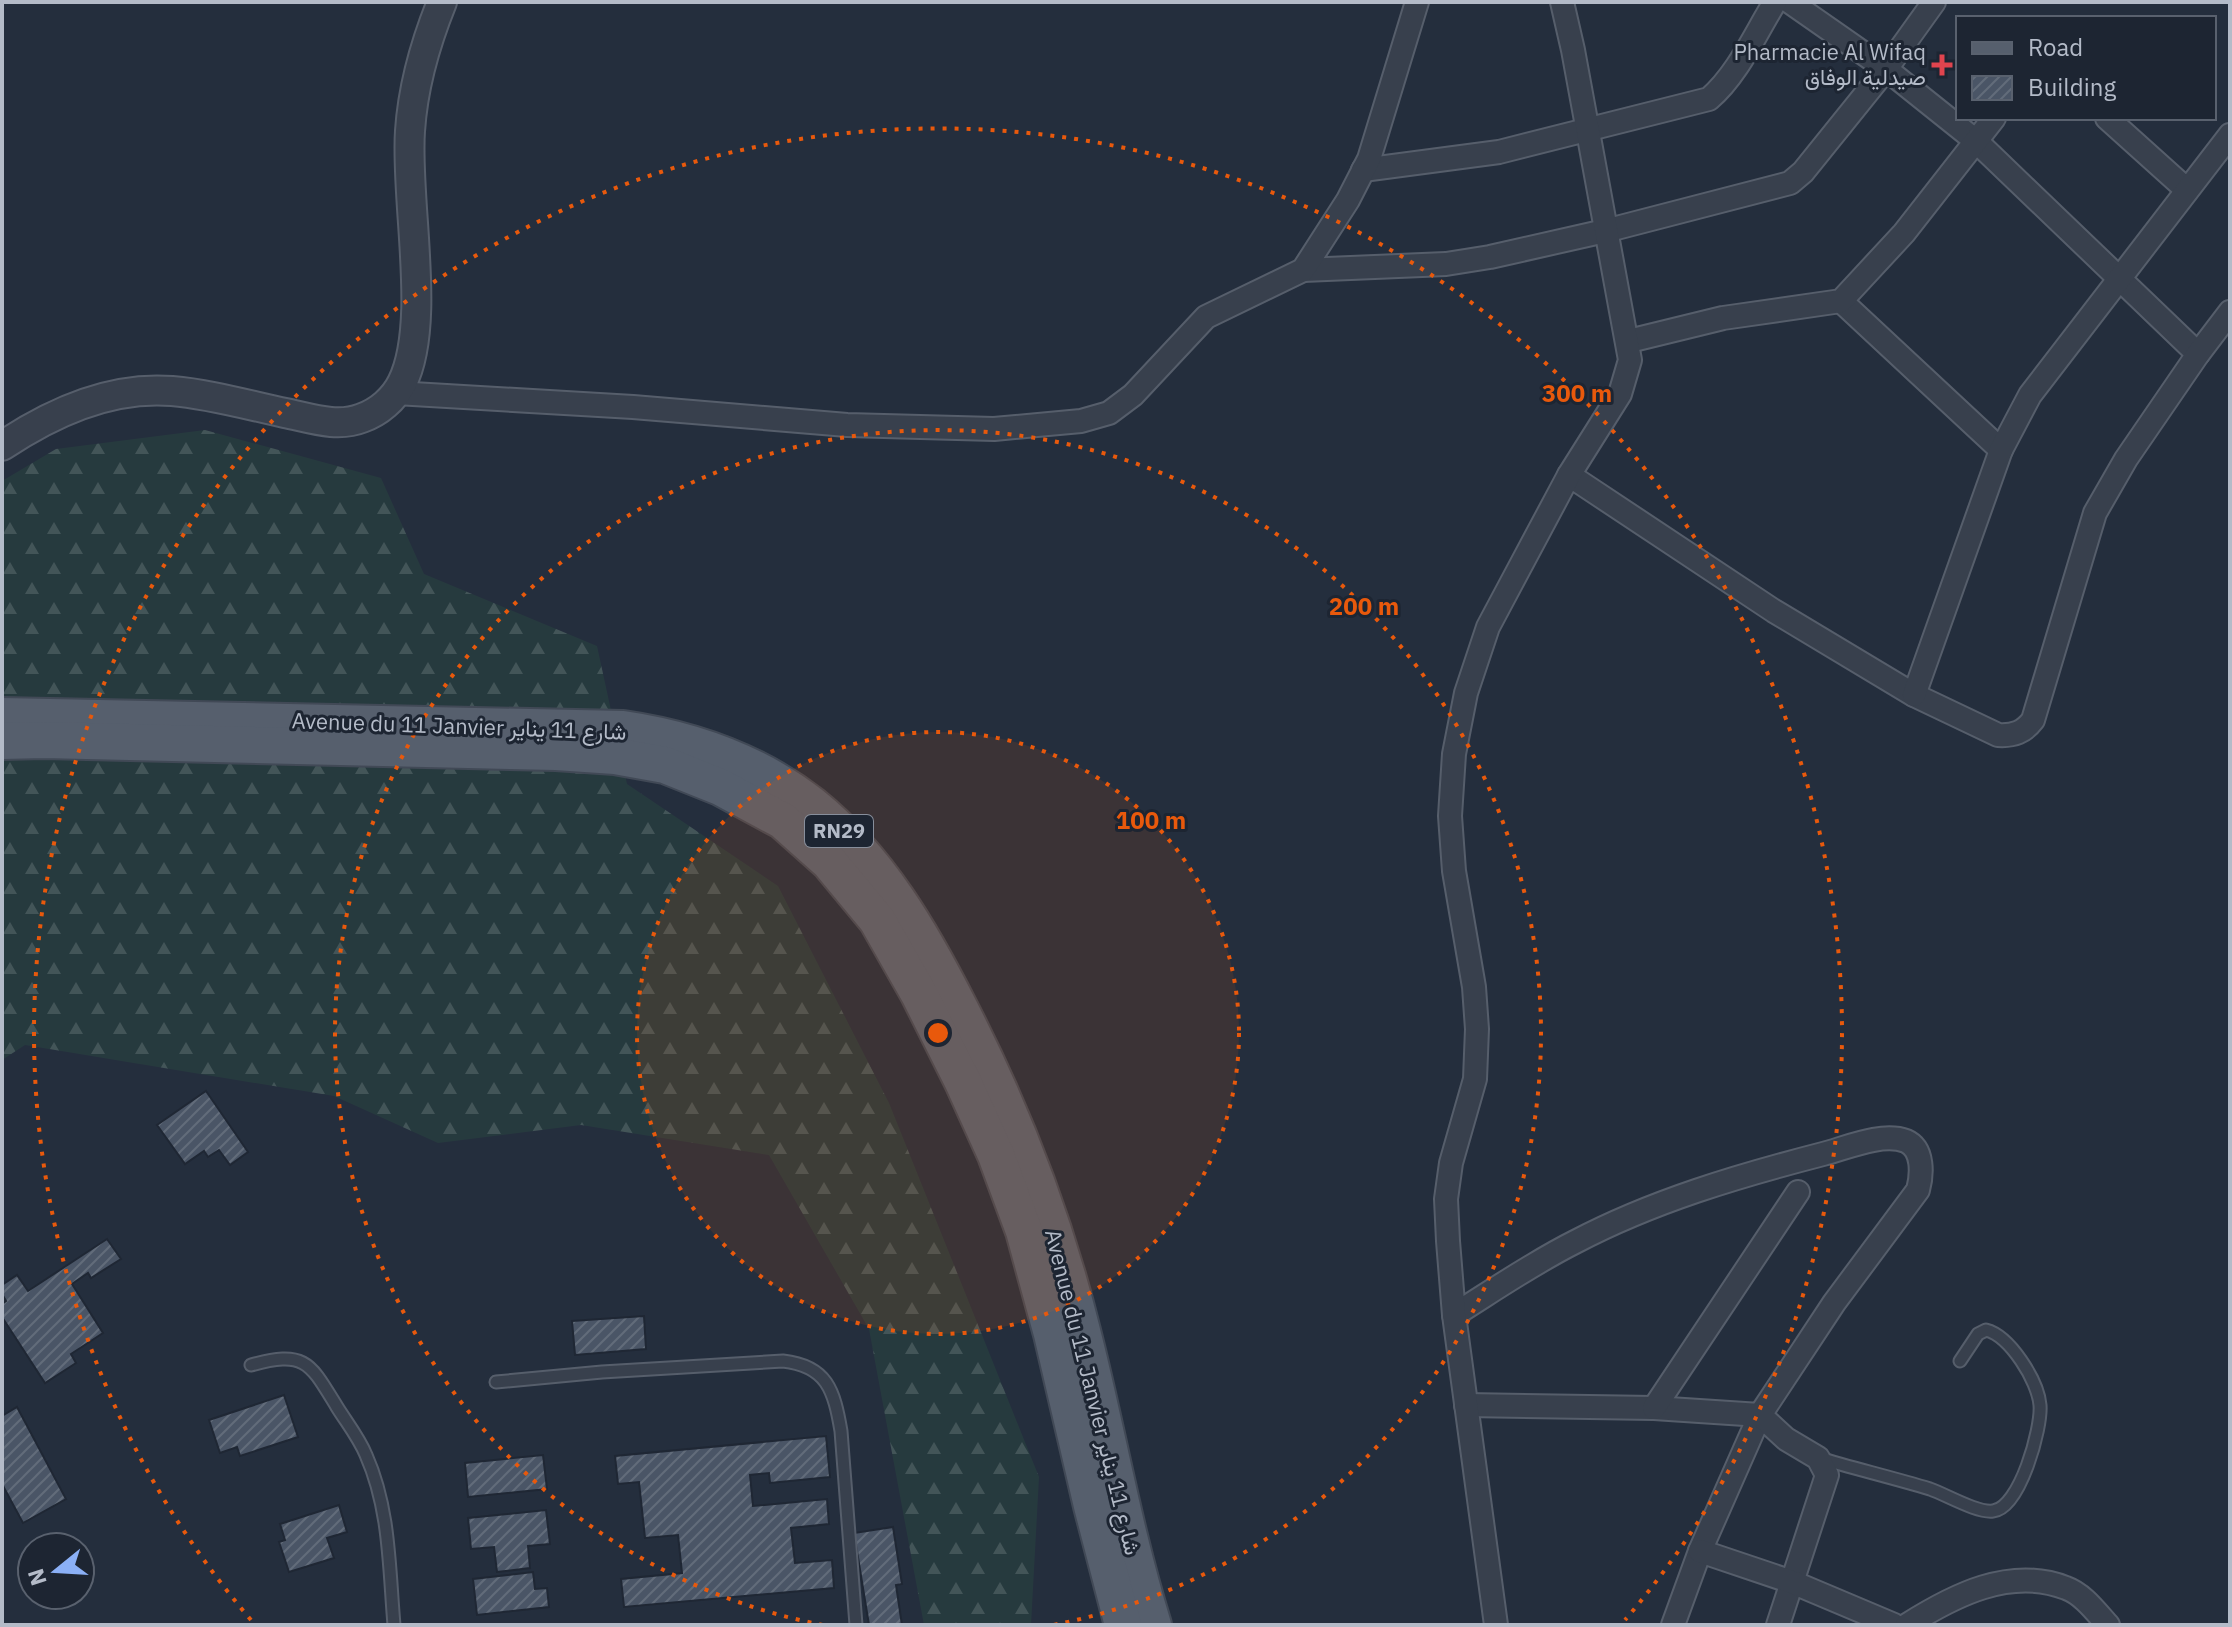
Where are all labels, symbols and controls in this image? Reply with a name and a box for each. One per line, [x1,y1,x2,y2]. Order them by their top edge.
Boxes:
legend [1956,16,2216,120]
text: Road [2028,31,2083,63]
place label: Pharmacie Al Wifaq صيدلية الوفاق [1734,37,1926,91]
marker: Pharmacie Al Wifaq صيدلية الوفاق [1933,56,1951,74]
text: Building [2028,71,2116,103]
text: 300 m [1542,377,1612,409]
text: 200 m [1329,590,1399,622]
street label: Avenue du 11 Janvier شارع 11 يناير [291,705,627,747]
text: 100 m [1116,804,1186,836]
road number: RN29 [805,815,873,847]
centre of rings [924,1019,952,1047]
street label: Avenue du 11 Janvier شارع 11 يناير [1038,1226,1148,1558]
north arrow [16,1531,96,1611]
text: N [20,1565,53,1589]

